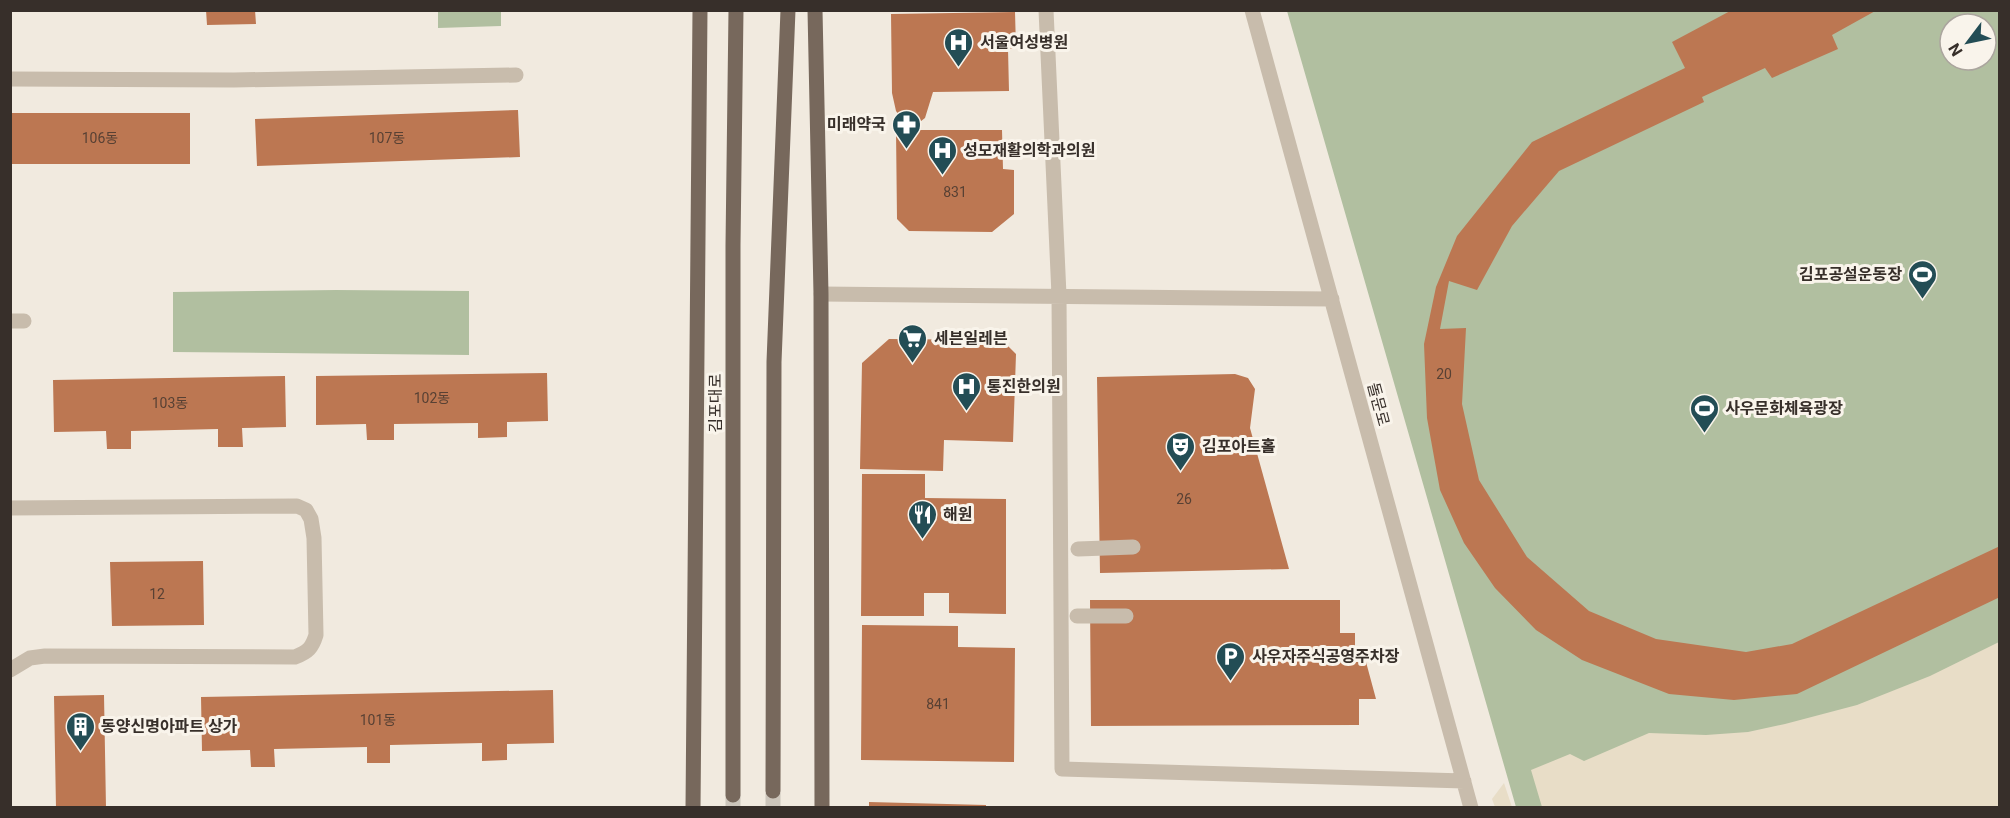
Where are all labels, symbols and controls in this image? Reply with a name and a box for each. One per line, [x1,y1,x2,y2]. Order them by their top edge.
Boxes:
north arrow [1938,12,1998,72]
hospital icon: 서울여성병원 [943,26,975,68]
place label: 서울여성병원 [980,33,1068,52]
text: N [1945,40,1967,60]
pharmacy icon: 미래약국 [891,108,923,150]
place label: 미래약국 [827,115,886,134]
house number: 106동 [82,130,118,146]
house number: 107동 [369,130,405,146]
hospital icon: 성모재활의학과의원 [926,134,958,176]
place label: 성모재활의학과의원 [963,141,1095,160]
house number: 831 [943,184,967,200]
sports icon: 김포공설운동장 [1907,258,1939,300]
place label: 김포공설운동장 [1799,265,1902,284]
supermarket icon: 세븐일레븐 [897,322,929,364]
place label: 세븐일레븐 [934,329,1008,348]
house number: 20 [1436,366,1452,382]
hospital icon: 통진한의원 [950,370,982,412]
street label: 김포대로 [706,373,725,432]
place label: 통진한의원 [987,377,1061,396]
street label: 돌문로 [1364,380,1393,428]
house number: 102동 [414,390,450,406]
sports icon: 사우문화체육광장 [1688,392,1720,434]
house number: 103동 [152,395,188,411]
place label: 사우문화체육광장 [1725,399,1843,418]
theatre icon: 김포아트홀 [1165,430,1197,472]
place label: 김포아트홀 [1202,437,1276,456]
house number: 26 [1176,491,1192,507]
restaurant icon: 해원 [906,498,938,540]
place label: 해원 [943,505,972,524]
house number: 12 [149,586,165,602]
parking icon: 사우자주식공영주차장 [1215,640,1247,682]
place label: 사우자주식공영주차장 [1252,647,1399,666]
house number: 841 [926,696,950,712]
building icon: 동양신명아파트 상가 [64,710,96,752]
house number: 101동 [360,712,396,728]
place label: 동양신명아파트 상가 [101,717,238,736]

